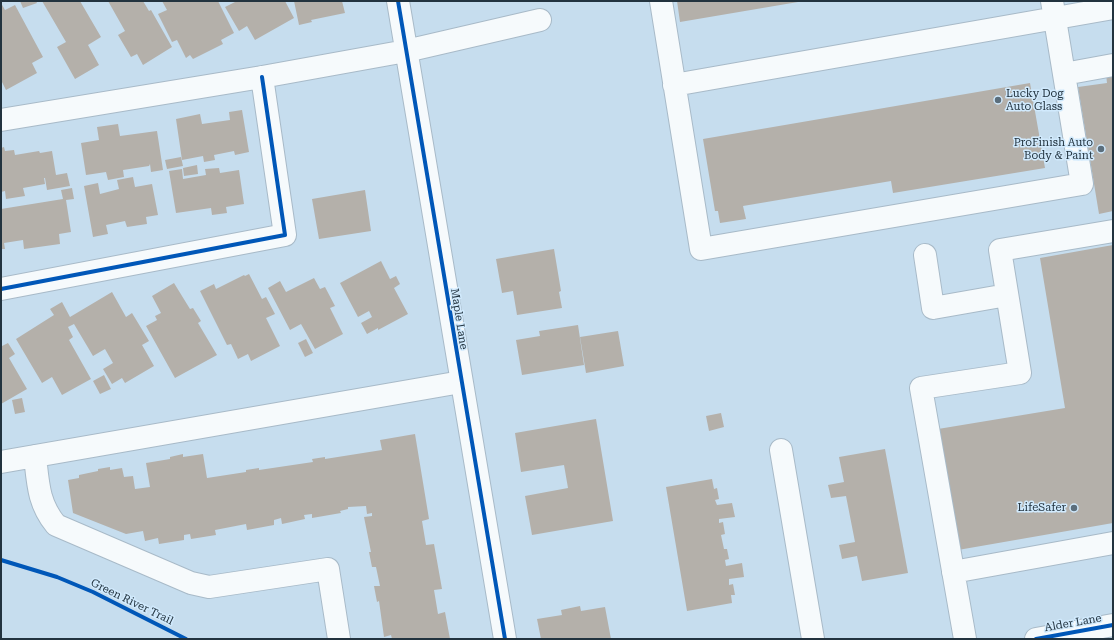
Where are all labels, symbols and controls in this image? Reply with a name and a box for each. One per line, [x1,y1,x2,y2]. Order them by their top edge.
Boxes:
place label: Lucky Dog Auto Glass [1006,87,1063,113]
marker: Lucky Dog Auto Glass [993,95,1003,105]
place label: ProFinish Auto Body & Paint [1014,136,1093,162]
marker: ProFinish Auto Body & Paint [1096,144,1106,154]
street label: Maple Lane [448,287,470,351]
place label: LifeSafer [1018,501,1066,515]
marker: LifeSafer [1069,503,1079,513]
street label: Green River Trail [89,576,175,628]
street label: Alder Lane [1043,611,1103,635]

